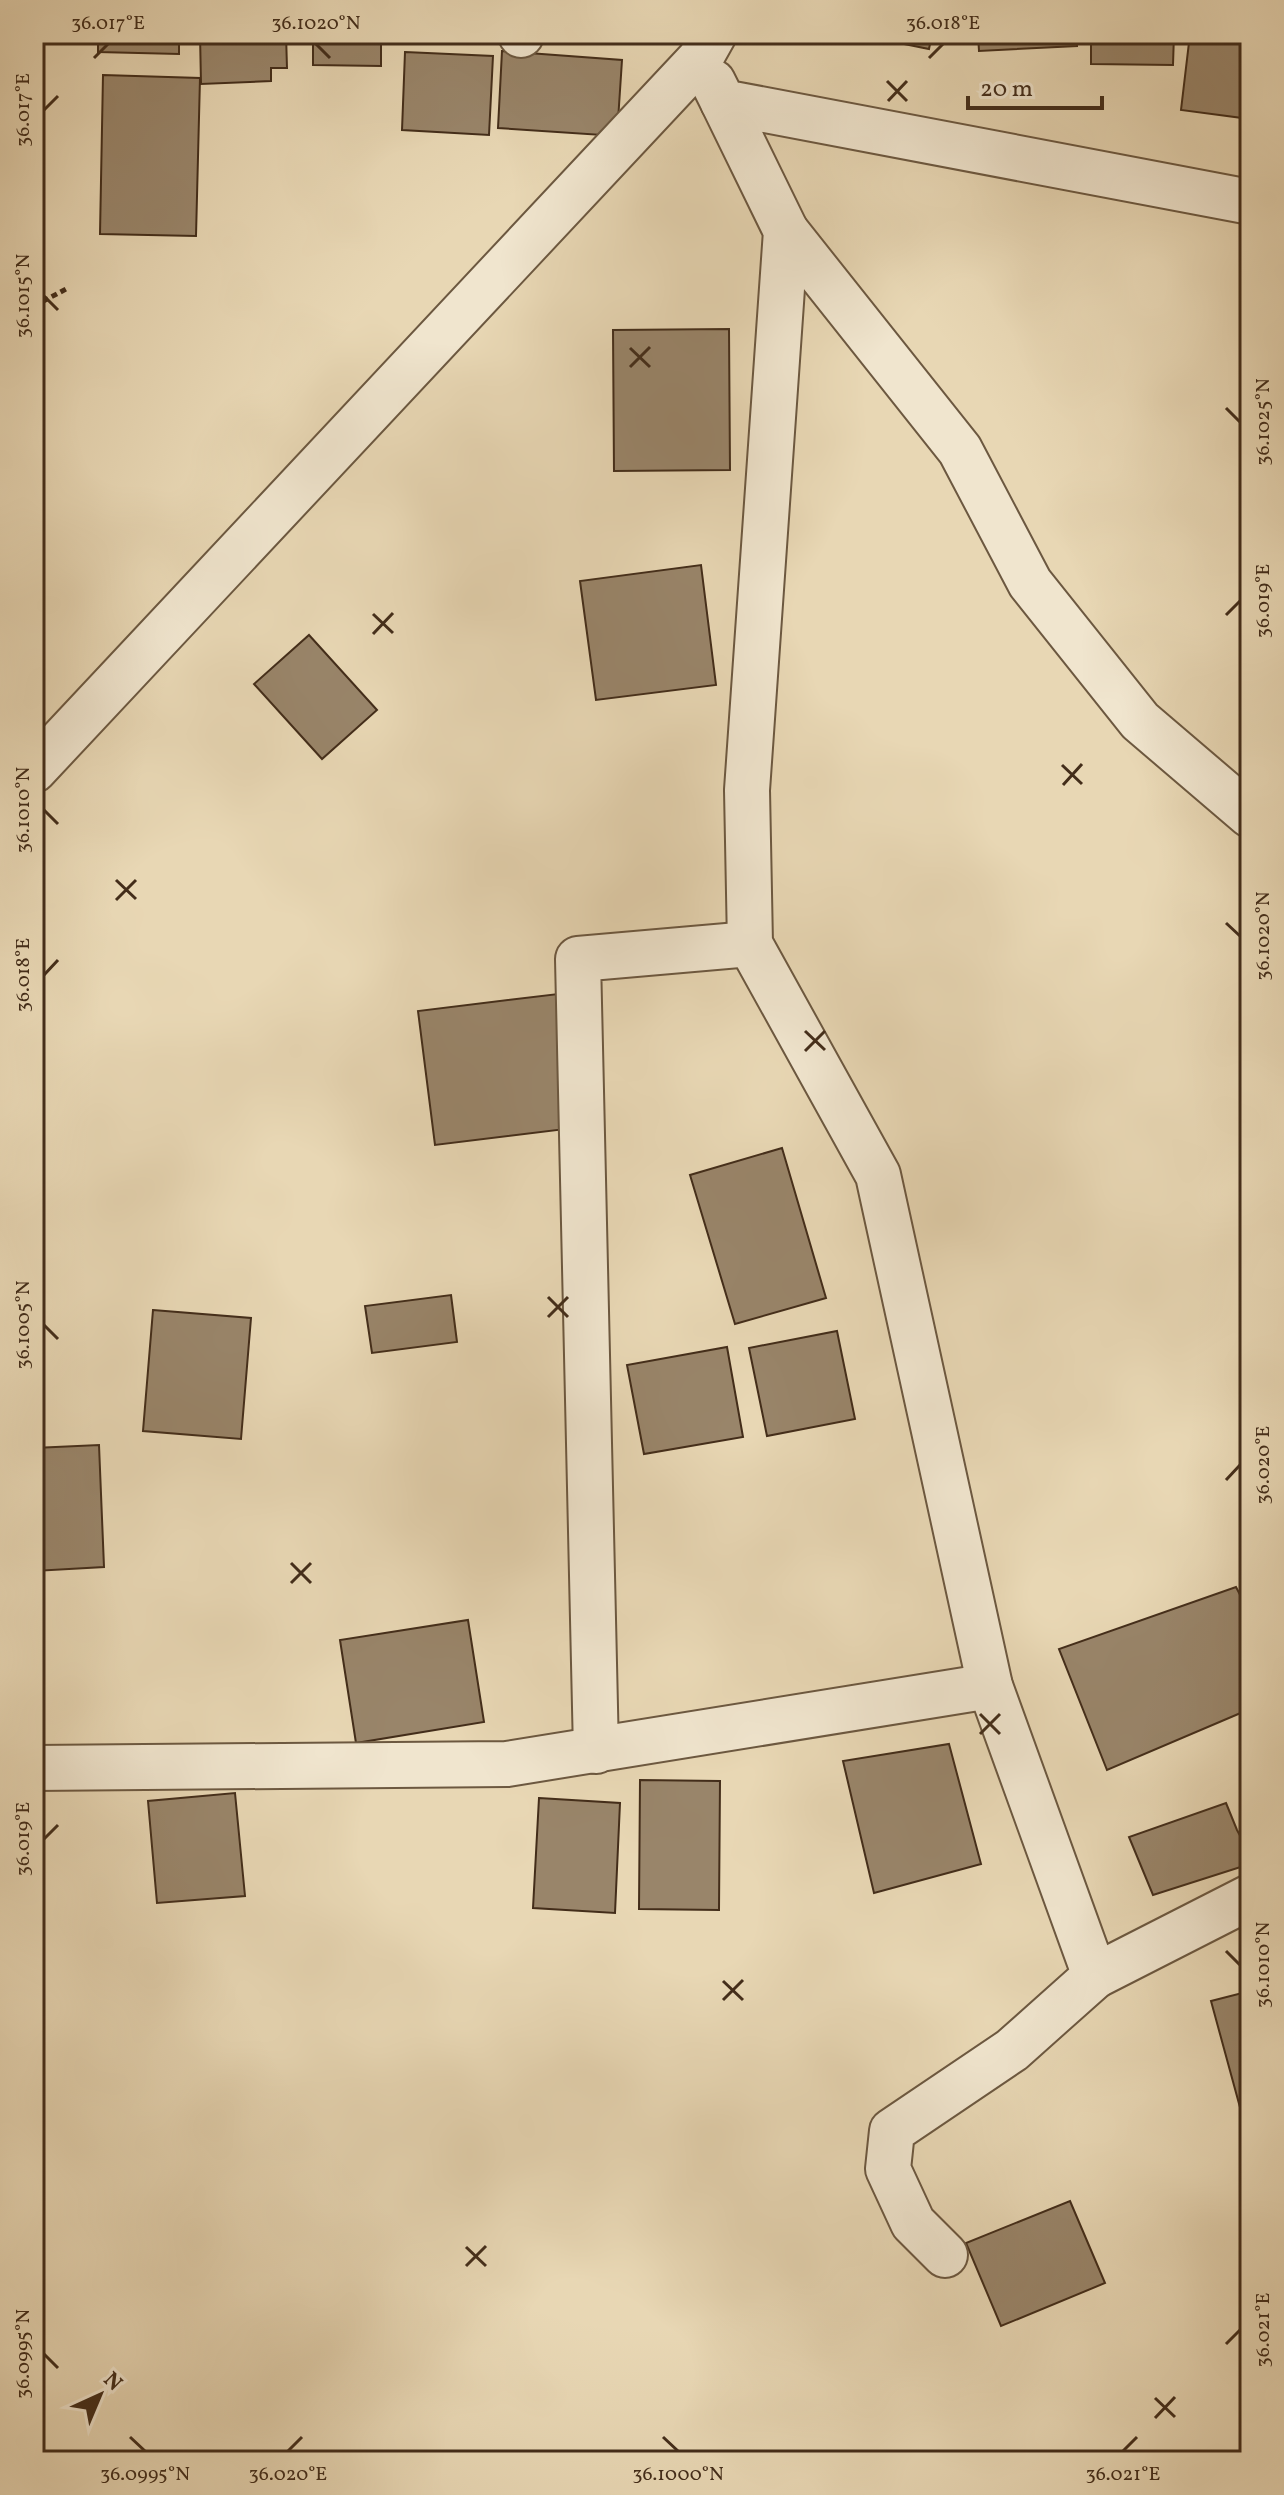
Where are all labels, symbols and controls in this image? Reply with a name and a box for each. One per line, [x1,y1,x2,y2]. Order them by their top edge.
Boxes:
text: 36.017°E [71,10,145,38]
text: 36.1020°N [271,10,361,38]
text: 36.018°E [906,10,980,38]
scale bar [968,60,1102,110]
text: 36.017°E [10,73,38,147]
text: 20 m [980,73,1033,107]
text: 36.1015°N [10,254,38,338]
text: 36.1025°N [1250,378,1278,466]
text: 36.019°E [1250,564,1278,638]
text: 36.1010°N [10,767,38,853]
text: 36.1020°N [1250,891,1278,981]
text: 36.018°E [10,938,38,1012]
text: 36.1005°N [10,1280,38,1370]
text: 36.020°E [1250,1426,1278,1504]
text: 36.019°E [10,1802,38,1876]
text: 36.1010°N [1250,1922,1278,2008]
text: 36.021°E [1250,2292,1278,2368]
text: 36.0995°N [10,2309,38,2399]
north arrow [60,2355,140,2435]
text: N [96,2366,129,2399]
text: 36.0995°N [100,2461,190,2489]
text: 36.020°E [249,2461,327,2489]
text: 36.1000°N [632,2461,724,2489]
text: 36.021°E [1085,2461,1161,2489]

